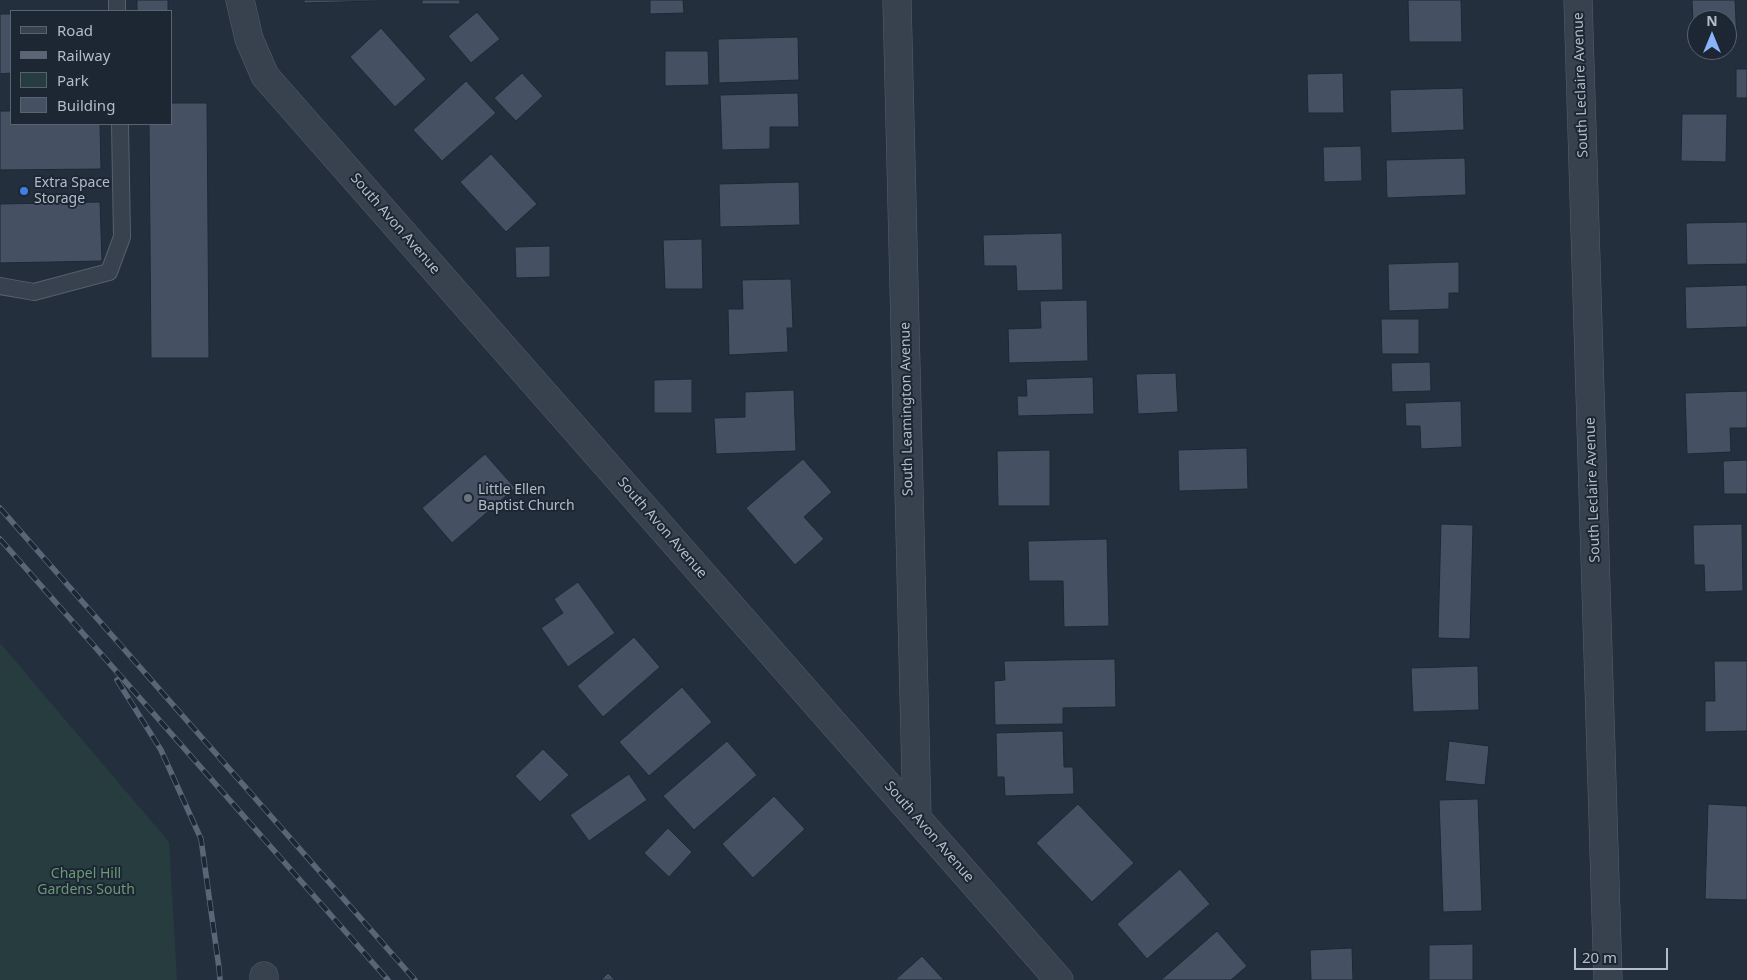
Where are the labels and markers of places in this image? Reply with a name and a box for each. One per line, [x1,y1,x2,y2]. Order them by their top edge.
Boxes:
place label: Extra Space Storage [34,175,110,208]
marker: Extra Space Storage [18,185,30,197]
place label: Little Ellen Baptist Church [478,482,575,514]
marker: Little Ellen Baptist Church [462,492,474,504]

